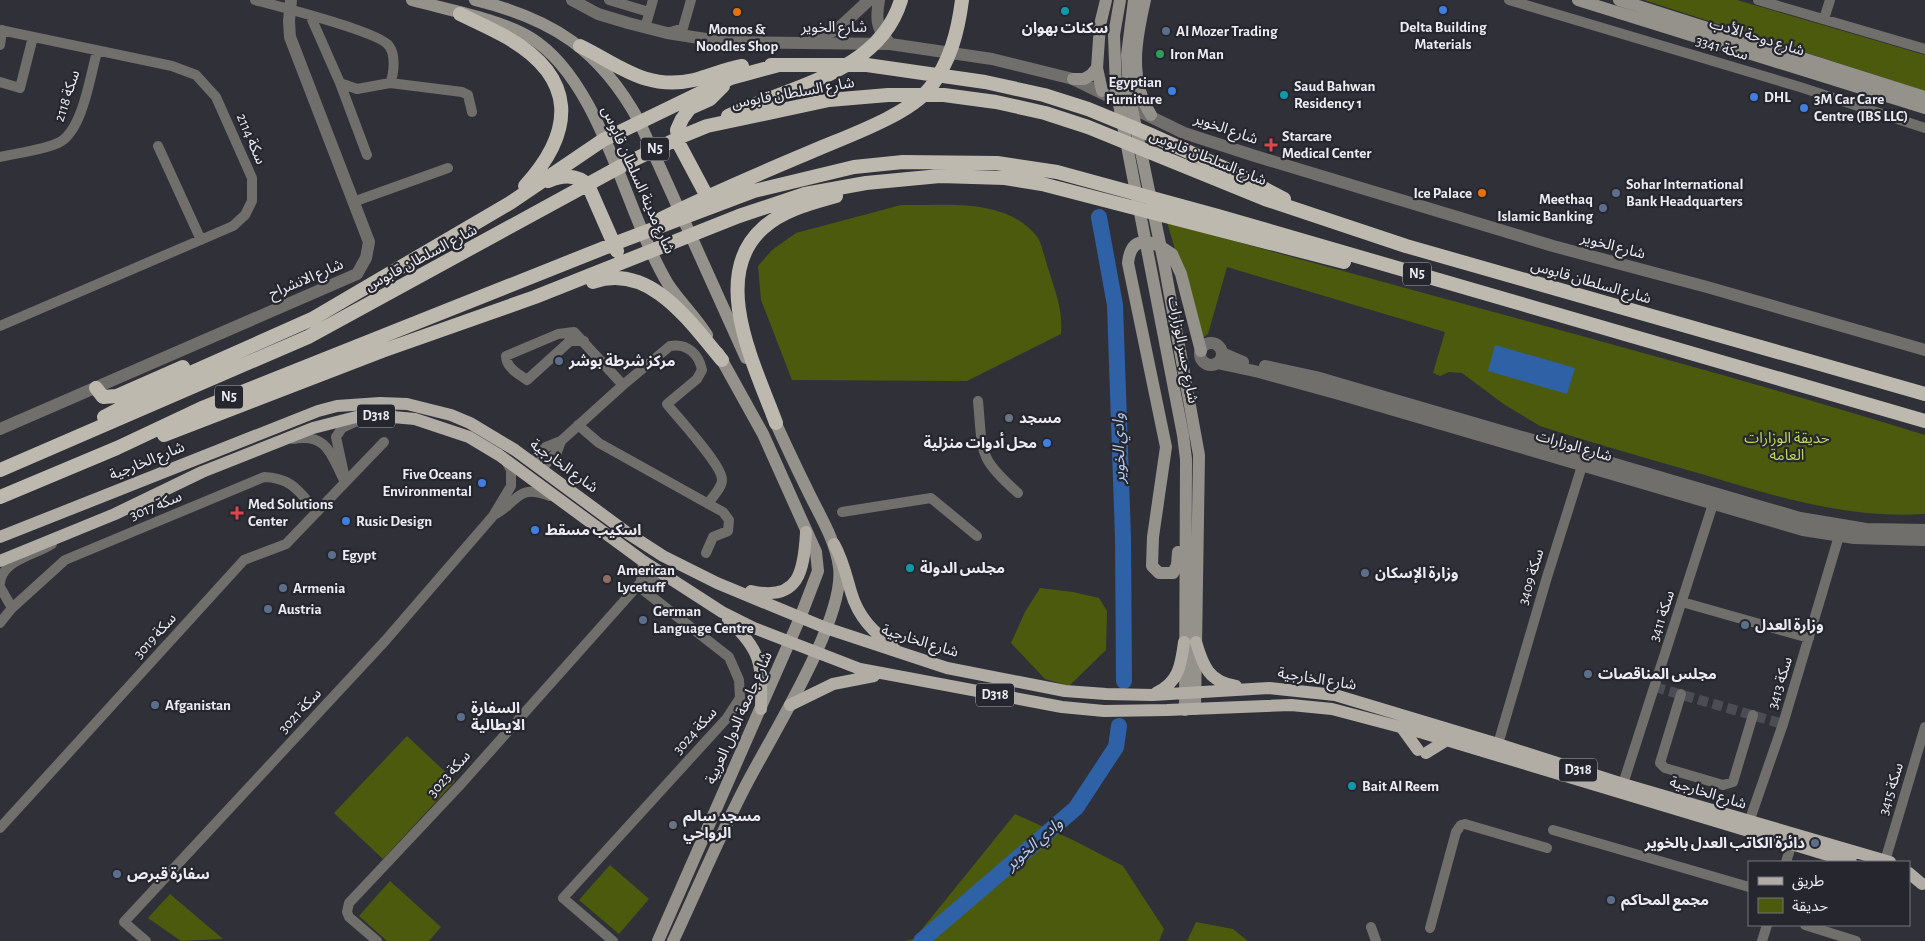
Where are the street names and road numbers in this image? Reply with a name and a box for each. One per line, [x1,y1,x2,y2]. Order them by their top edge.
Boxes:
street label: شارع دوحة الأدب [1707,15,1807,62]
street label: شارع الخوير [800,20,867,39]
street label: سكة 3341 [1694,33,1750,63]
street label: سكة 2118 [52,68,82,124]
street label: شارع السلطان قابوس [730,75,857,115]
street label: شارع مدينة السلطان قابوس [595,104,677,258]
street label: سكة 2114 [234,111,268,167]
street label: شارع الخوير [1190,111,1260,151]
street label: شارع السلطان قابوس [1146,128,1269,192]
road number: N5 [641,138,669,160]
street label: شارع السلطان قابوس [363,222,482,297]
street label: شارع الخوير [1577,230,1647,266]
street label: شارع الانشراح [266,256,347,305]
street label: شارع السلطان قابوس [1528,258,1653,310]
road number: N5 [1403,262,1431,286]
street label: شارع جسر الوزارات [1161,295,1201,406]
road number: N5 [215,386,243,408]
road number: D318 [357,404,395,428]
street label: شارع الوزارات [1533,428,1614,468]
street label: شارع الخارجية [525,436,601,499]
street label: شارع الخارجية [107,439,188,487]
street label: سكة 3017 [128,489,184,523]
street label: سكة 3409 [1515,547,1547,607]
street label: سكة 3411 [1647,588,1677,643]
street label: سكة 3019 [131,610,179,662]
street label: شارع الخارجية [879,622,961,664]
street label: شارع جامعة الدول العربية [703,649,779,788]
street label: سكة 3413 [1765,655,1795,711]
street label: شارع الخارجية [1276,665,1358,697]
road number: D318 [976,684,1014,706]
street label: سكة 3021 [276,686,324,736]
street label: سكة 3024 [670,705,720,757]
street label: سكة 3023 [425,748,474,800]
road number: D318 [1559,758,1597,782]
street label: سكة 3415 [1876,761,1906,817]
street label: شارع الخارجية [1667,774,1749,816]

